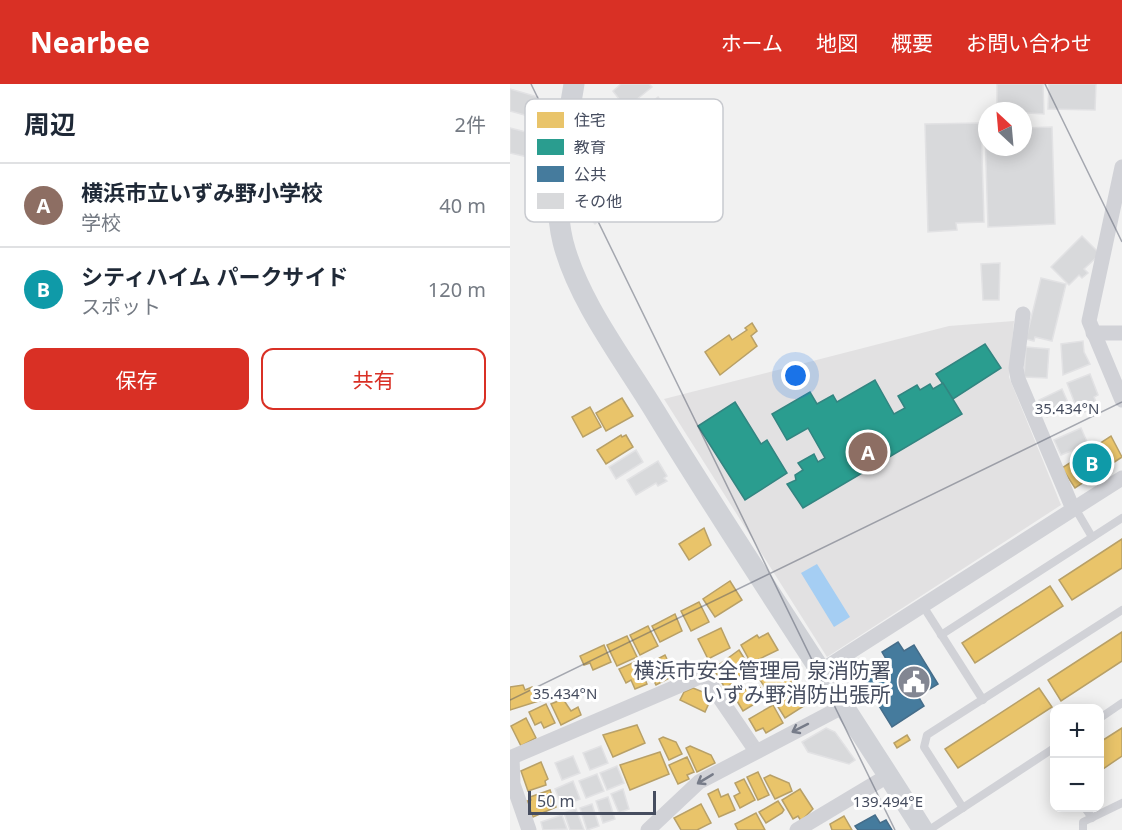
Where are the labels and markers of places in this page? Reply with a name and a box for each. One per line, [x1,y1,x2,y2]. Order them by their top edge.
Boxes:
pin: A [848,430,888,475]
pin: B [1072,440,1112,485]
place label: 横浜市安全管理局 泉消防署 いずみ野消防出張所 [634,656,891,708]
public building icon: 横浜市安全管理局 泉消防署 いずみ野消防出張所 [896,664,932,700]

